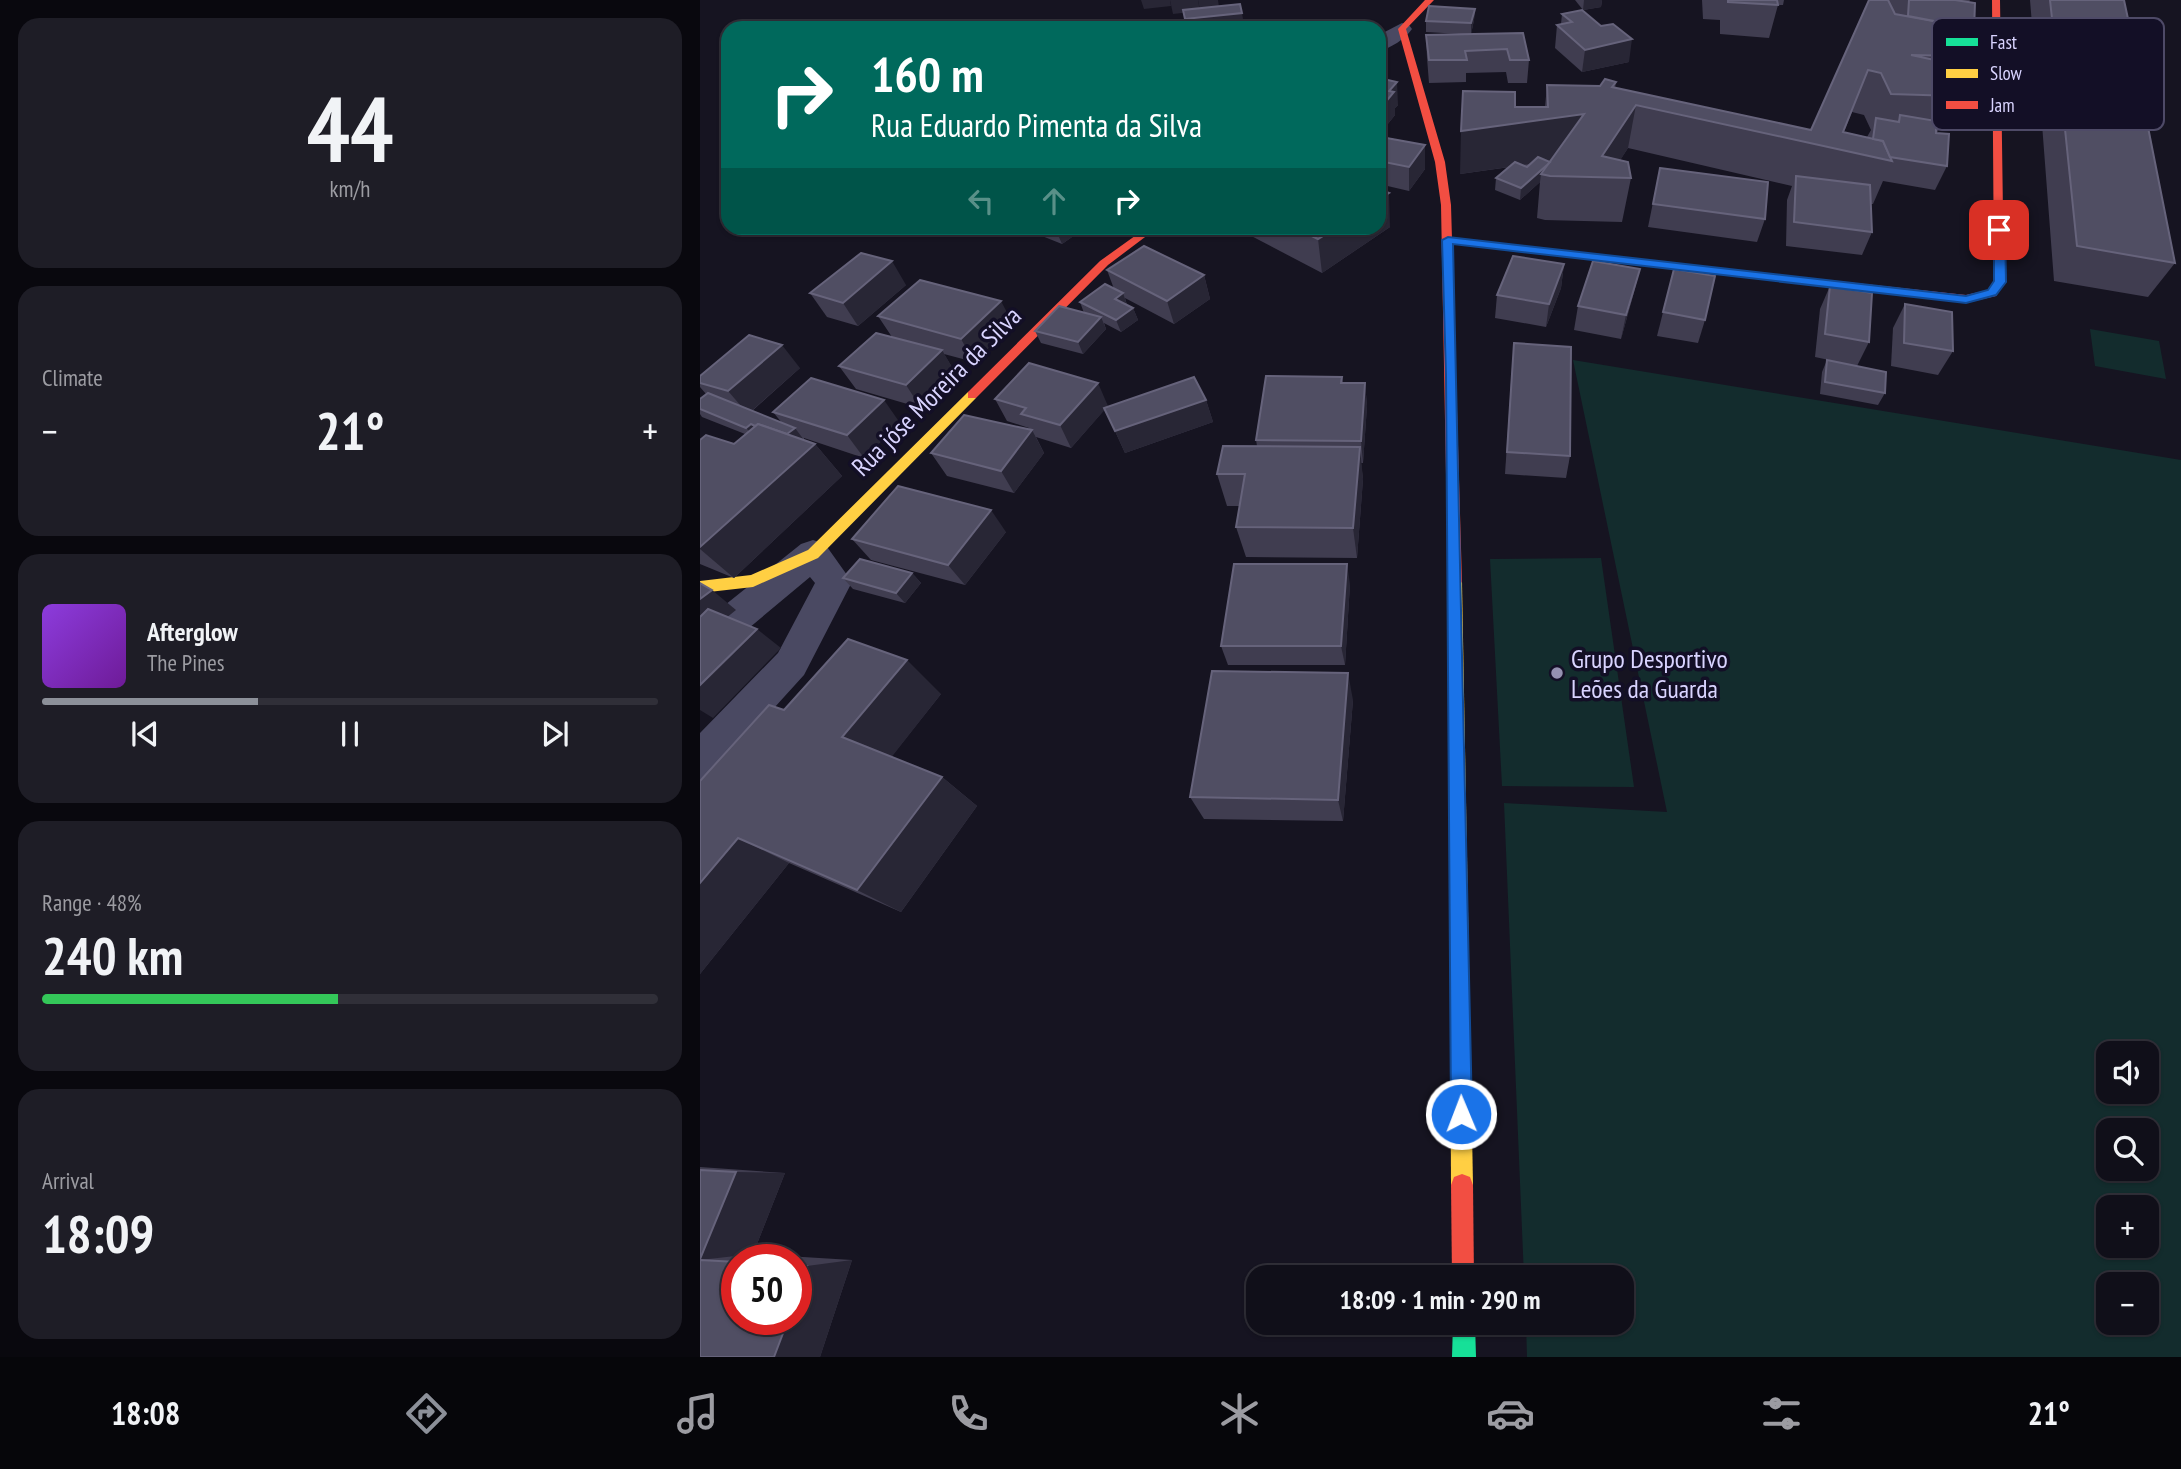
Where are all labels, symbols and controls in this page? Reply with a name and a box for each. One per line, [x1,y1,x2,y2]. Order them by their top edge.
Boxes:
legend [1932,18,2164,130]
text: Fast [1990,30,2018,54]
text: 160 m [871,42,984,106]
icon: right [756,49,847,140]
text: Slow [1990,61,2023,85]
text: 44 [307,69,394,187]
text: Jam [1989,93,2015,117]
text: Rua Eduardo Pimenta da Silva [871,104,1202,146]
text: km/h [330,174,370,203]
icon: left [962,182,1000,220]
icon: ahead [1035,182,1073,220]
icon: right [1108,182,1146,220]
pin [1969,200,2029,260]
icon: arrive [1980,211,2018,249]
street label: Rua jóse Moreira da Silva [844,299,1028,483]
text: Climate [42,363,103,392]
text: 21° [316,397,384,464]
text: − [42,406,58,455]
text: + [642,406,658,455]
text: Afterglow [147,615,238,648]
place label: Grupo Desportivo Leões da Guarda [1571,642,1728,705]
text: The Pines [147,648,225,677]
marker: Grupo Desportivo Leões da Guarda [1549,665,1565,681]
icon: previous [126,715,164,753]
icon: pause [331,715,369,753]
icon: next [536,715,574,753]
text: Range · 48% [42,888,142,917]
text: 240 km [42,922,183,989]
map controls [2096,1041,2159,1335]
button: sound [2096,1041,2159,1104]
position arrow [1424,1077,1498,1151]
button: search [2096,1118,2159,1181]
text: Arrival [42,1166,94,1195]
button: + [2096,1195,2159,1258]
text: 18:09 [42,1200,154,1267]
speed limit sign: 50 [721,1244,812,1335]
button: − [2096,1272,2159,1335]
text: 18:09 · 1 min · 290 m [1340,1283,1540,1316]
icon: directions [402,1389,451,1438]
icon: music [673,1389,722,1438]
icon: phone [944,1389,993,1438]
icon: climate [1215,1389,1264,1438]
icon: car [1486,1389,1535,1438]
icon: filters [1757,1389,1806,1438]
text: 18:08 [111,1392,180,1434]
text: 21° [2028,1392,2070,1434]

